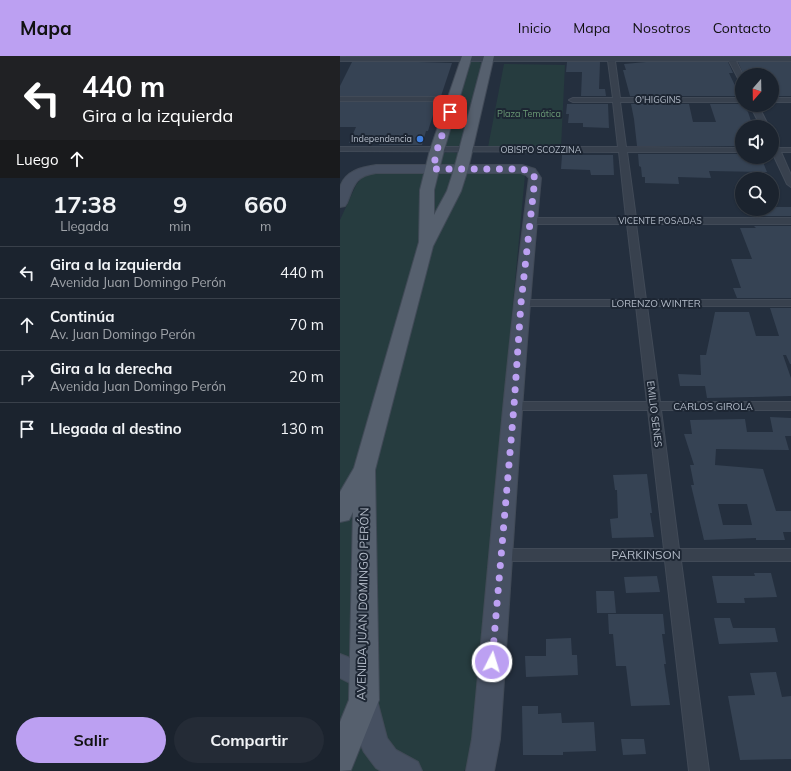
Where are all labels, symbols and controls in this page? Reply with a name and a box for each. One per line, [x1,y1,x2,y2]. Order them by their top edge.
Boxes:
text: Mapa [20,16,72,40]
text: Inicio [518,19,551,37]
text: Mapa [573,19,611,37]
text: Nosotros [633,19,691,37]
text: Contacto [713,19,771,37]
north arrow [735,68,779,112]
map controls [735,68,779,216]
text: 440 m [82,69,165,104]
icon: left [16,72,68,124]
street label: O'HIGGINS [635,94,681,105]
pin [433,95,467,129]
icon: arrive [439,101,461,123]
text: Gira a la izquierda [82,104,233,127]
park label: Plaza Temática [497,108,561,119]
button: sound [735,120,779,164]
place label: Independencia [351,133,412,144]
marker: Independencia [415,134,425,144]
street label: OBISPO SCOZZINA [501,144,582,155]
icon: ahead [66,148,88,170]
text: Luego [16,150,58,169]
button: search [735,172,779,216]
text: 17:38 [53,189,116,219]
text: 9 [173,189,187,219]
text: 660 [244,189,287,219]
street label: VICENTE POSADAS [618,215,702,226]
text: Llegada [60,218,109,234]
text: min [169,218,191,234]
text: m [260,218,271,234]
text: Gira a la izquierda [50,255,181,274]
icon: left [16,262,38,284]
text: 440 m [280,263,324,282]
text: Avenida Juan Domingo Perón [50,274,226,290]
street label: LORENZO WINTER [611,297,701,310]
text: Continúa [50,307,115,326]
icon: ahead [16,314,38,336]
text: 70 m [289,315,324,334]
text: Av. Juan Domingo Perón [50,326,195,342]
text: Gira a la derecha [50,359,172,378]
icon: right [16,366,38,388]
text: 20 m [289,367,324,386]
text: Avenida Juan Domingo Perón [50,378,226,394]
street label: EMILIO SENES [644,380,665,448]
street label: CARLOS GIROLA [673,400,753,413]
icon: arrive [16,418,38,440]
text: Llegada al destino [50,419,182,438]
text: 130 m [280,419,324,438]
street label: AVENIDA JUAN DOMINGO PERÓN [353,507,372,701]
street label: PARKINSON [611,547,681,562]
position arrow [471,641,513,683]
button: Salir [16,717,166,763]
button: Compartir [174,717,324,763]

